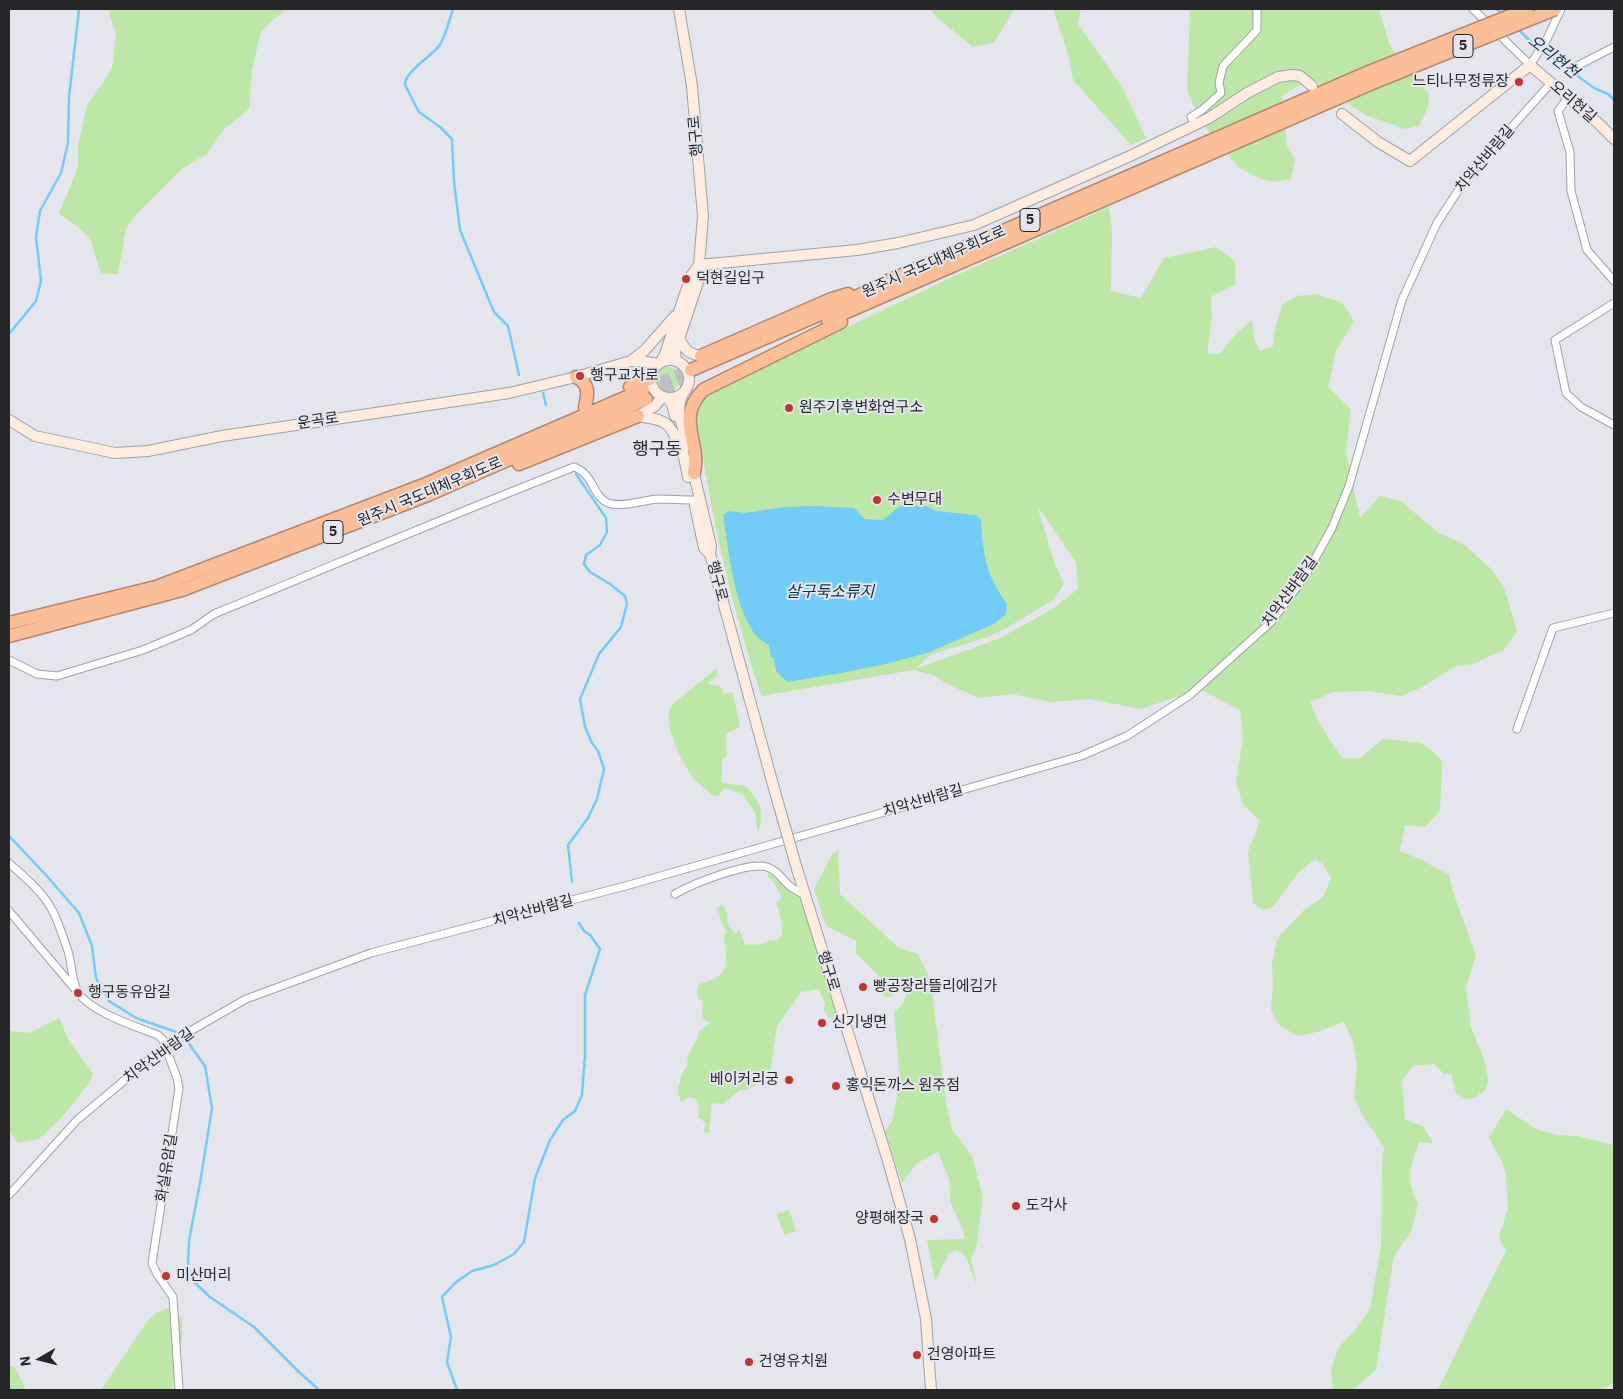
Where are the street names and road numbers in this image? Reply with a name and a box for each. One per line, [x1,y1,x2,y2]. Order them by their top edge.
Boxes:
road number: 5 [1453,34,1473,58]
street label: 오리현길 [1546,77,1600,127]
street label: 행구로 [685,115,707,157]
street label: 치악산바람길 [1451,122,1519,196]
road number: 5 [1020,208,1040,232]
street label: 원주시 국도대체우회도로 [859,222,1009,302]
street label: 운곡로 [296,409,340,433]
street label: 원주시 국도대체우회도로 [355,453,505,531]
road number: 5 [323,520,343,544]
street label: 치악산바람길 [1258,553,1322,631]
street label: 행구로 [703,559,731,603]
street label: 치악산바람길 [881,781,965,821]
street label: 치악산바람길 [491,892,575,930]
street label: 행구로 [813,949,843,993]
street label: 치악산바람길 [120,1024,198,1088]
street label: 화실유암길 [153,1133,181,1203]

